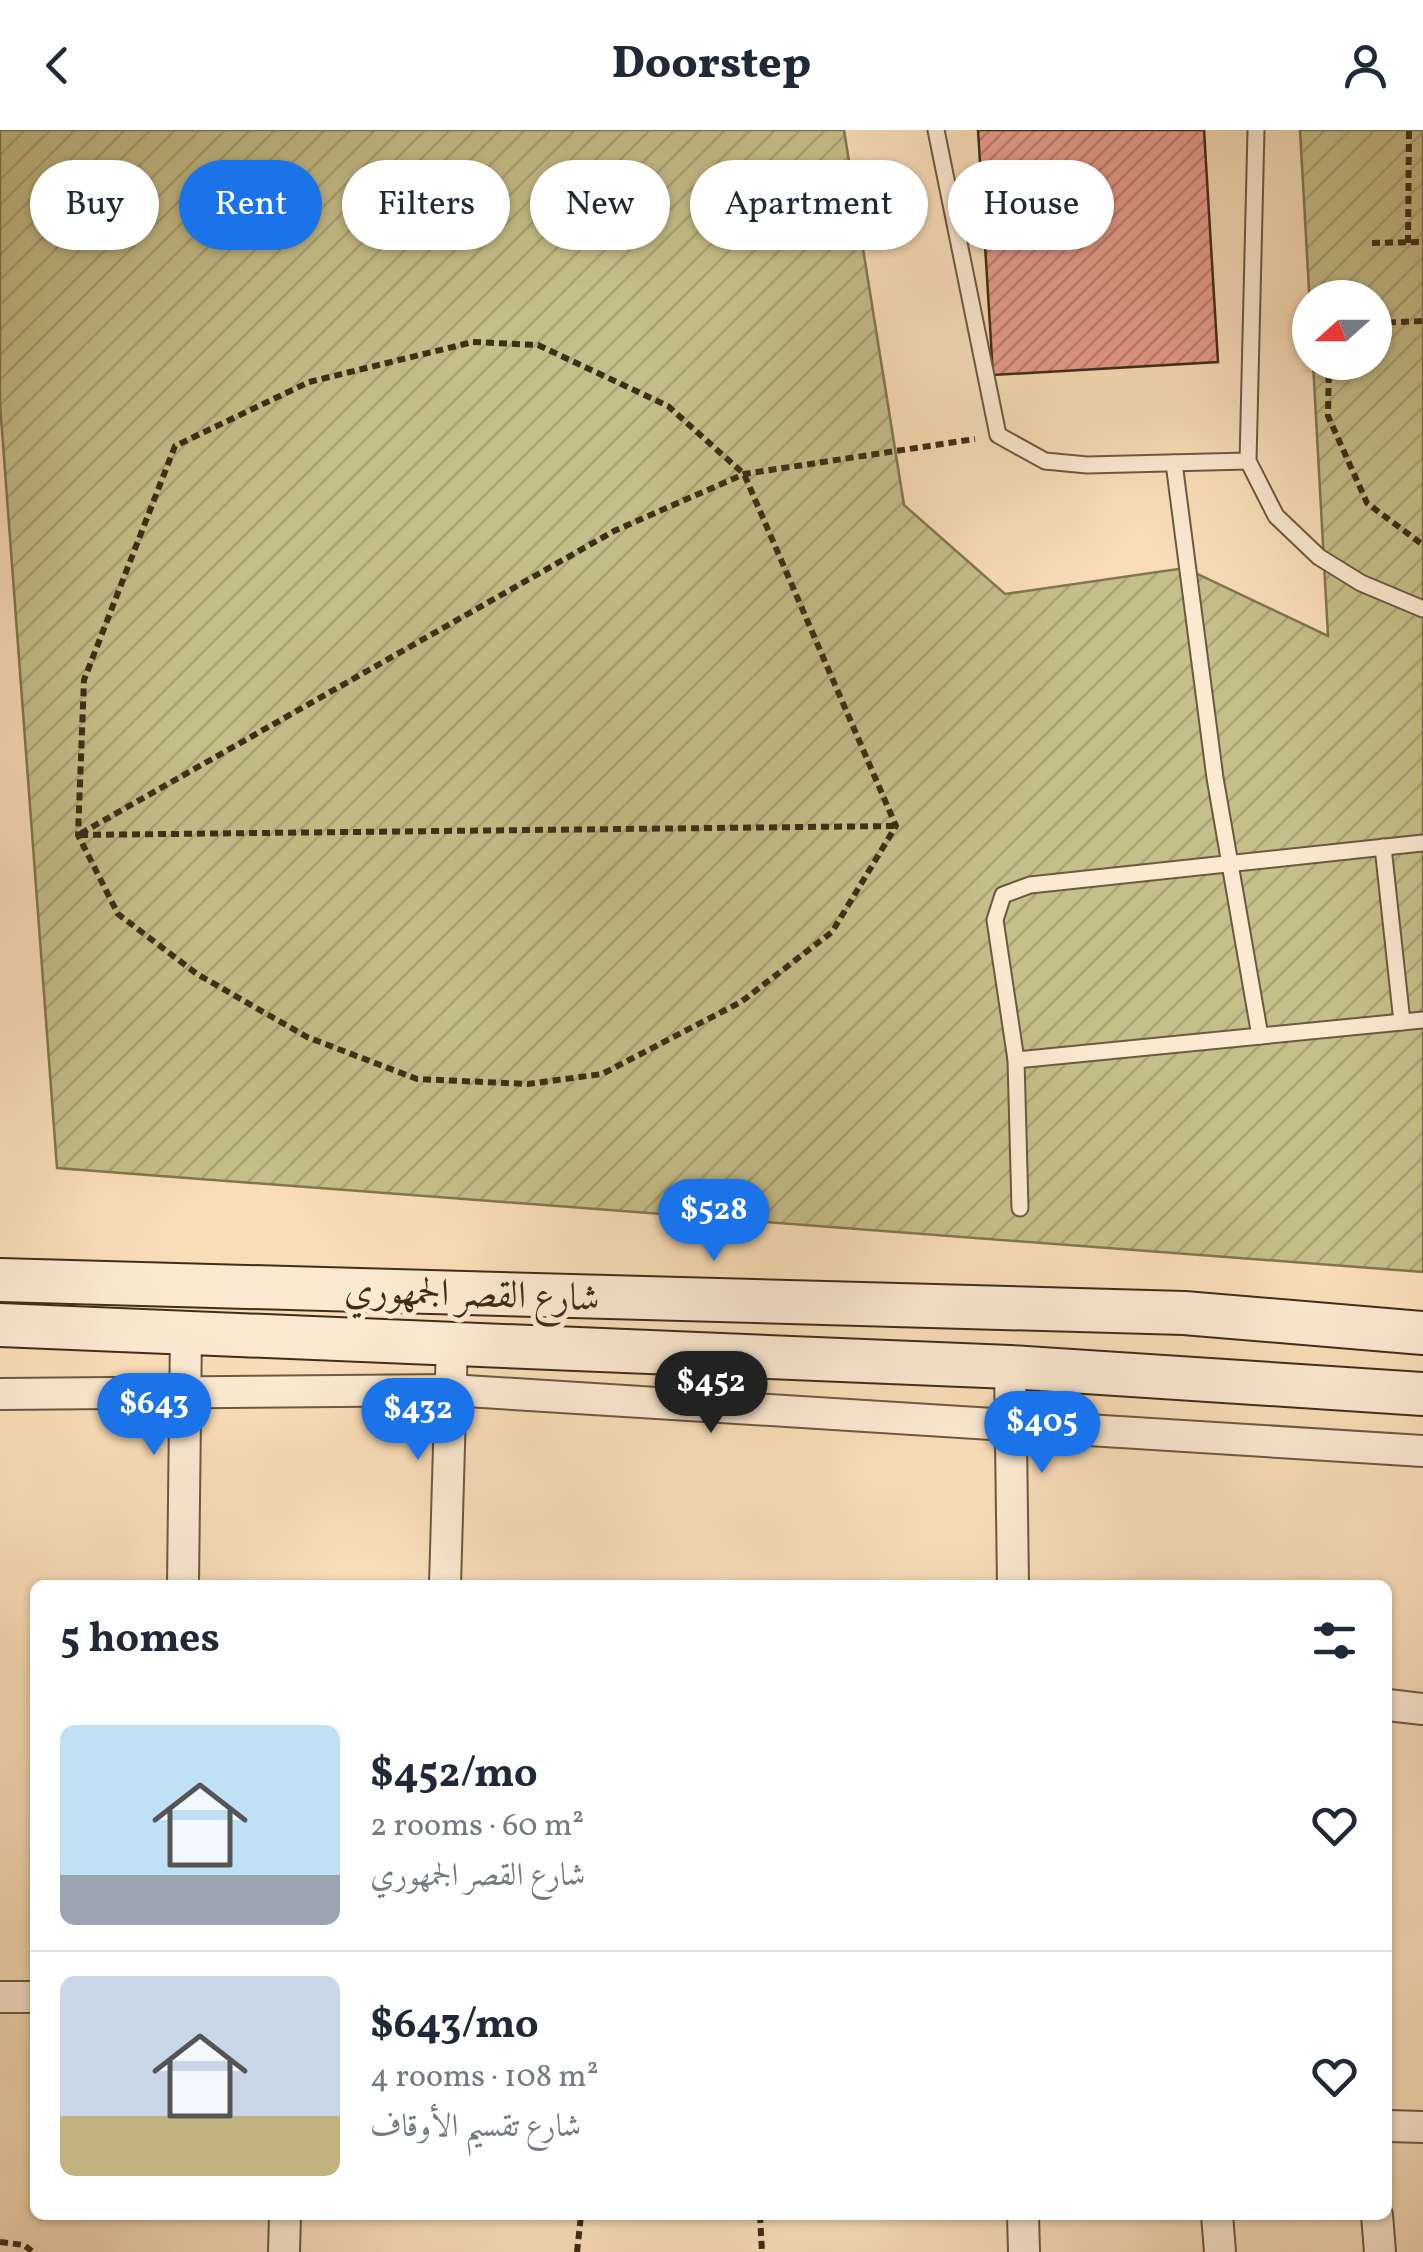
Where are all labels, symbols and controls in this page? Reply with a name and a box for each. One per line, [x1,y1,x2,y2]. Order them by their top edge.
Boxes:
text: Doorstep [612,34,811,97]
icon: back [30,38,85,93]
icon: person [1338,38,1393,93]
chip: Buy [30,160,159,250]
chip: Rent [179,160,322,250]
chip: Filters [342,160,510,250]
chip: New [530,160,670,250]
chip: Apartment [690,160,928,250]
chip: House [948,160,1114,250]
north arrow [1292,280,1392,380]
map controls [1292,280,1392,380]
pin: $528 [655,1179,773,1264]
text: $528 [680,1189,748,1233]
street label: شارع القصر الجمهوري [343,1266,601,1328]
pin: $452 [652,1351,770,1436]
text: $452 [677,1361,745,1405]
pin: $643 [95,1373,213,1458]
pin: $432 [359,1378,477,1463]
text: $643 [119,1383,189,1427]
text: $432 [383,1388,453,1432]
pin: $405 [983,1391,1101,1476]
text: $405 [1006,1401,1078,1445]
text: 5 homes [60,1611,220,1670]
icon: filters [1307,1613,1362,1668]
text: $452/mo [370,1746,538,1805]
icon: home [140,1765,260,1885]
icon: heart [1307,1798,1362,1853]
text: 2 rooms · 60 m² [370,1805,584,1849]
text: شارع القصر الجمهوري [370,1855,585,1899]
text: $643/mo [370,1997,539,2056]
icon: home [140,2016,260,2136]
icon: heart [1307,2049,1362,2104]
text: 4 rooms · 108 m² [370,2056,599,2100]
text: شارع تقسيم الأوقاف [370,2106,581,2150]

